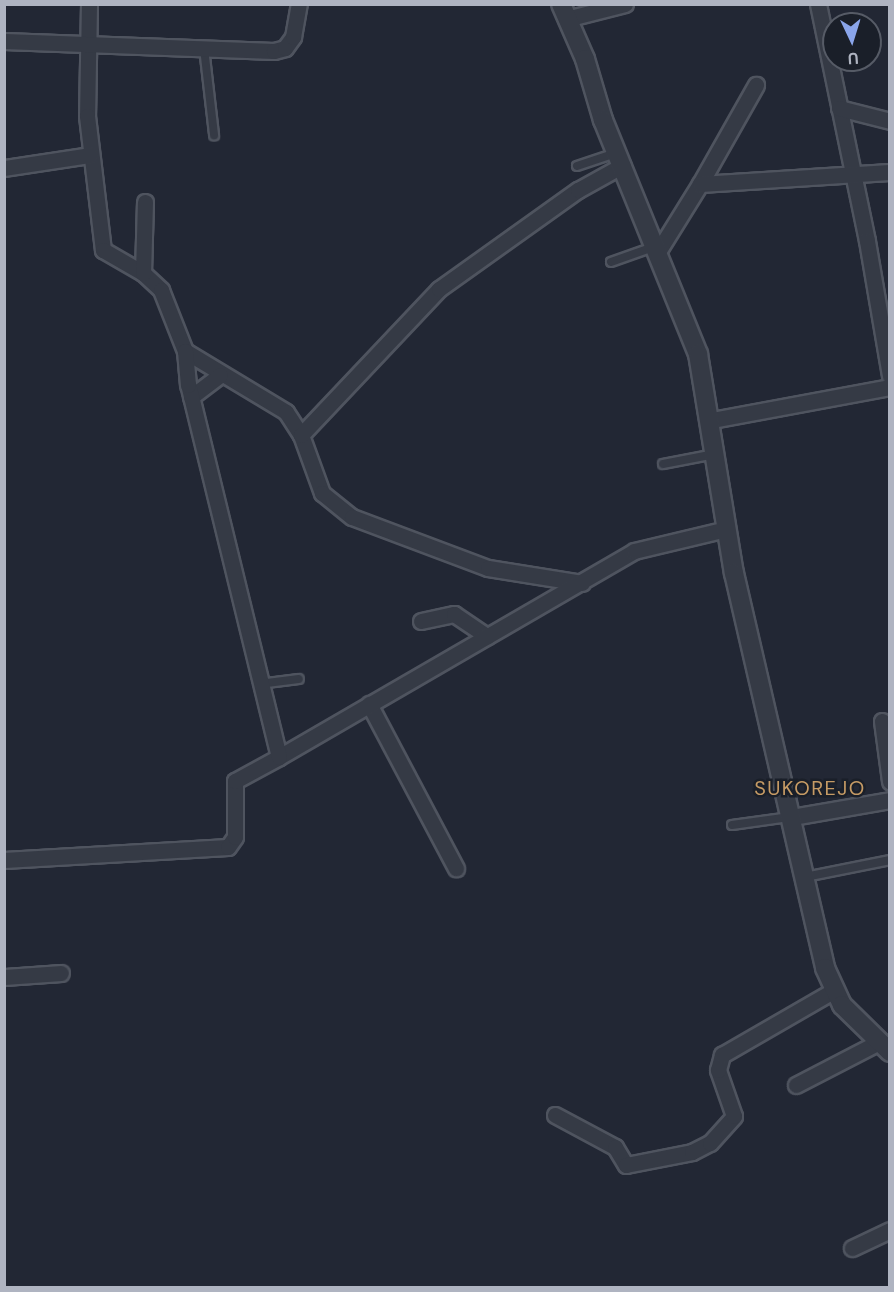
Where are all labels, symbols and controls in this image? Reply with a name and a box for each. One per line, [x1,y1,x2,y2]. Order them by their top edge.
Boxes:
north arrow [822,12,882,72]
text: U [847,48,859,69]
district label: SUKOREJO [754,776,866,800]

